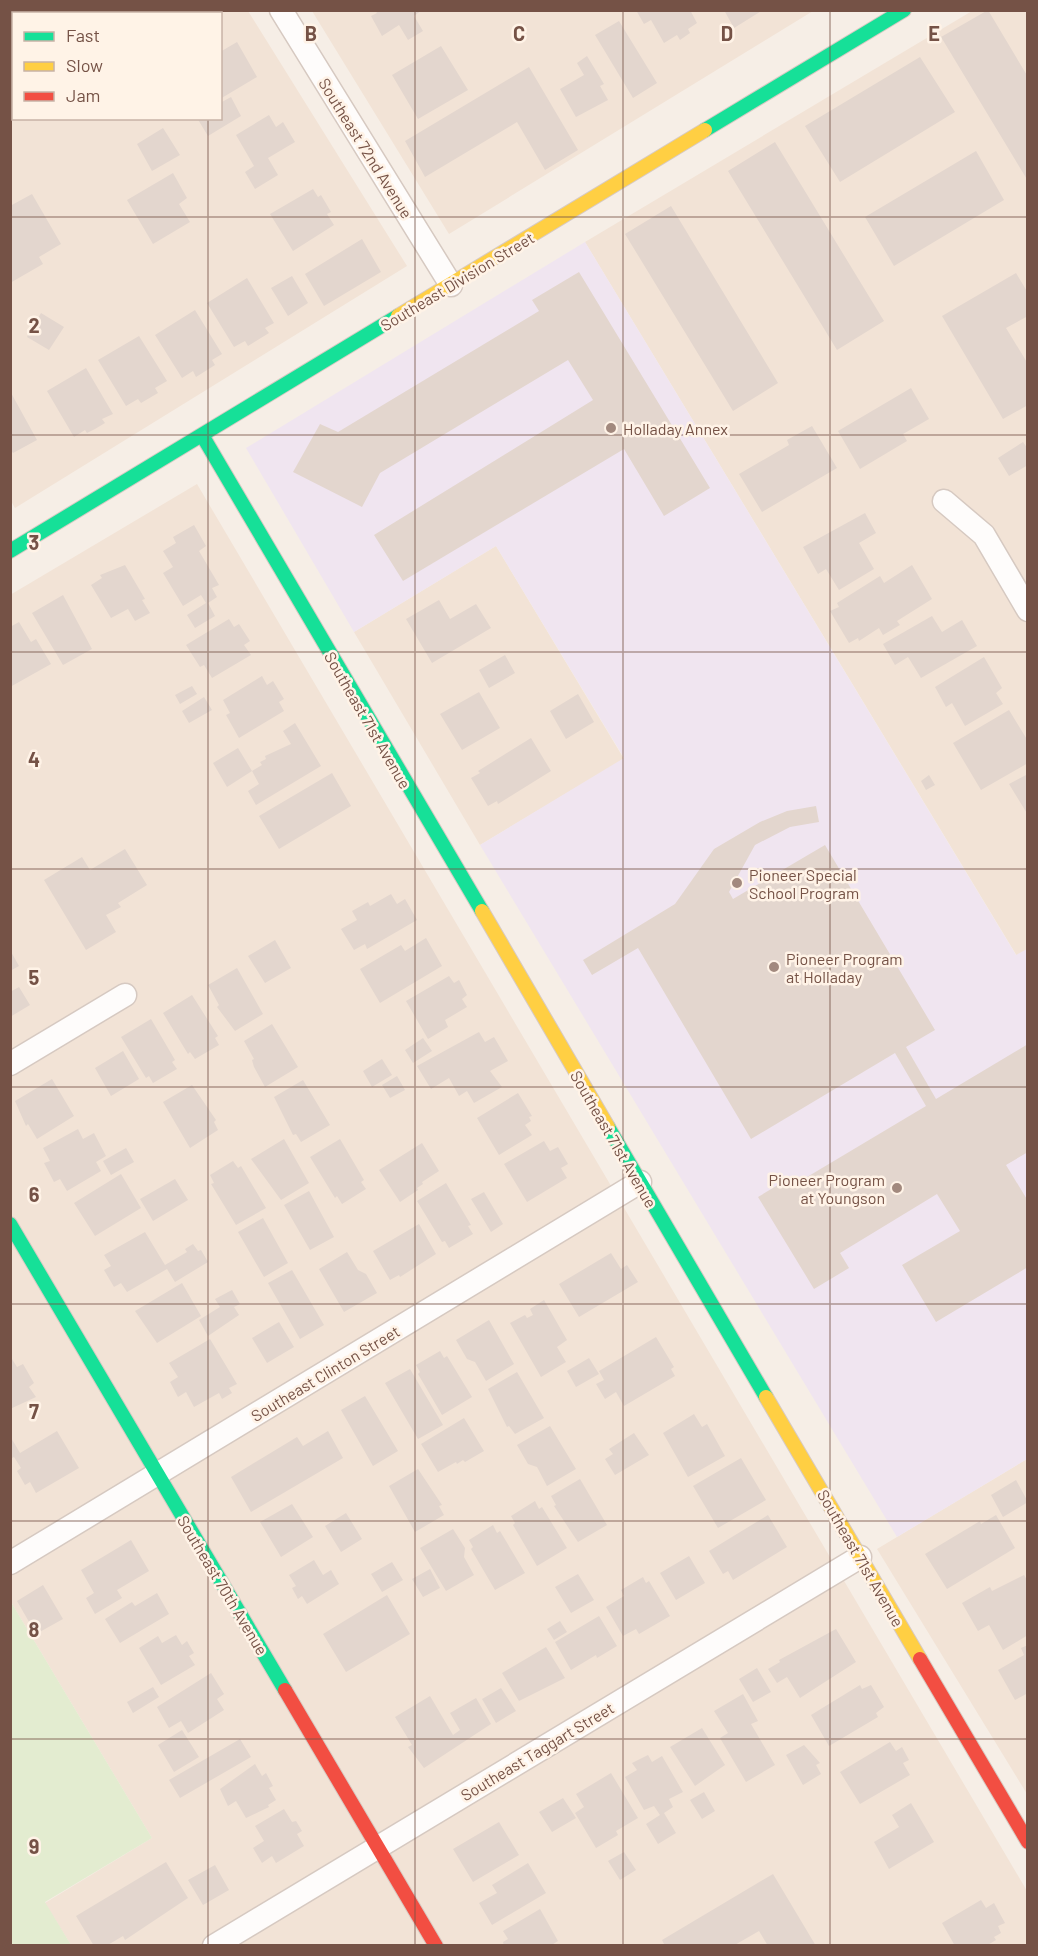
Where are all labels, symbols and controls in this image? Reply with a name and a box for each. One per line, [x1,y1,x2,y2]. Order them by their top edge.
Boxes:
legend [12,12,222,120]
text: B [305,21,317,45]
text: C [513,21,525,45]
text: D [721,21,733,45]
text: E [928,21,940,45]
text: Fast [66,24,100,46]
text: Slow [66,54,103,76]
street label: Southeast 72nd Avenue [315,74,417,222]
text: Jam [66,84,100,106]
street label: Southeast Division Street [377,228,537,334]
text: 2 [28,313,40,337]
place label: Holladay Annex [623,419,728,438]
marker: Holladay Annex [604,421,618,435]
text: 3 [29,530,39,554]
street label: Southeast 71st Avenue [321,648,415,792]
text: 4 [28,747,40,771]
place label: Pioneer Special School Program [749,865,859,902]
marker: Pioneer Special School Program [730,876,744,890]
place label: Pioneer Program at Holladay [786,949,903,986]
marker: Pioneer Program at Holladay [767,960,781,974]
text: 5 [29,965,40,989]
street label: Southeast 71st Avenue [567,1067,661,1211]
place label: Pioneer Program at Youngson [768,1170,885,1207]
marker: Pioneer Program at Youngson [890,1181,904,1195]
text: 6 [29,1182,40,1206]
street label: Southeast Clinton Street [247,1321,403,1425]
text: 7 [29,1399,39,1423]
street label: Southeast 71st Avenue [814,1486,908,1630]
street label: Southeast 70th Avenue [174,1512,272,1658]
text: 8 [29,1617,40,1641]
street label: Southeast Taggart Street [457,1698,617,1804]
text: 9 [29,1834,39,1858]

